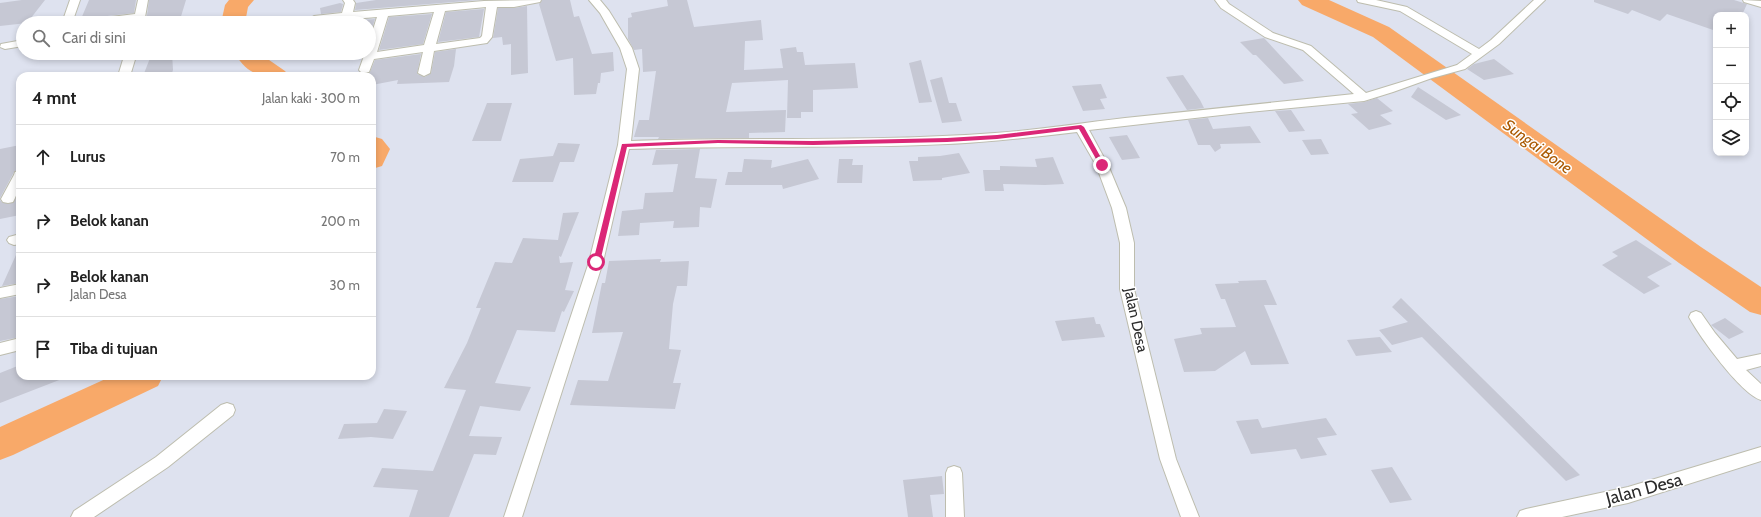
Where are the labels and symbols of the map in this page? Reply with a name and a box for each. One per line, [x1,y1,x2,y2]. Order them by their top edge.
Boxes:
water label: Sungai Bone [1500,115,1576,178]
route end [1093,156,1111,174]
route start [587,253,605,271]
street label: Jalan Desa [1120,285,1152,355]
street label: Jalan Desa [1602,468,1685,510]

